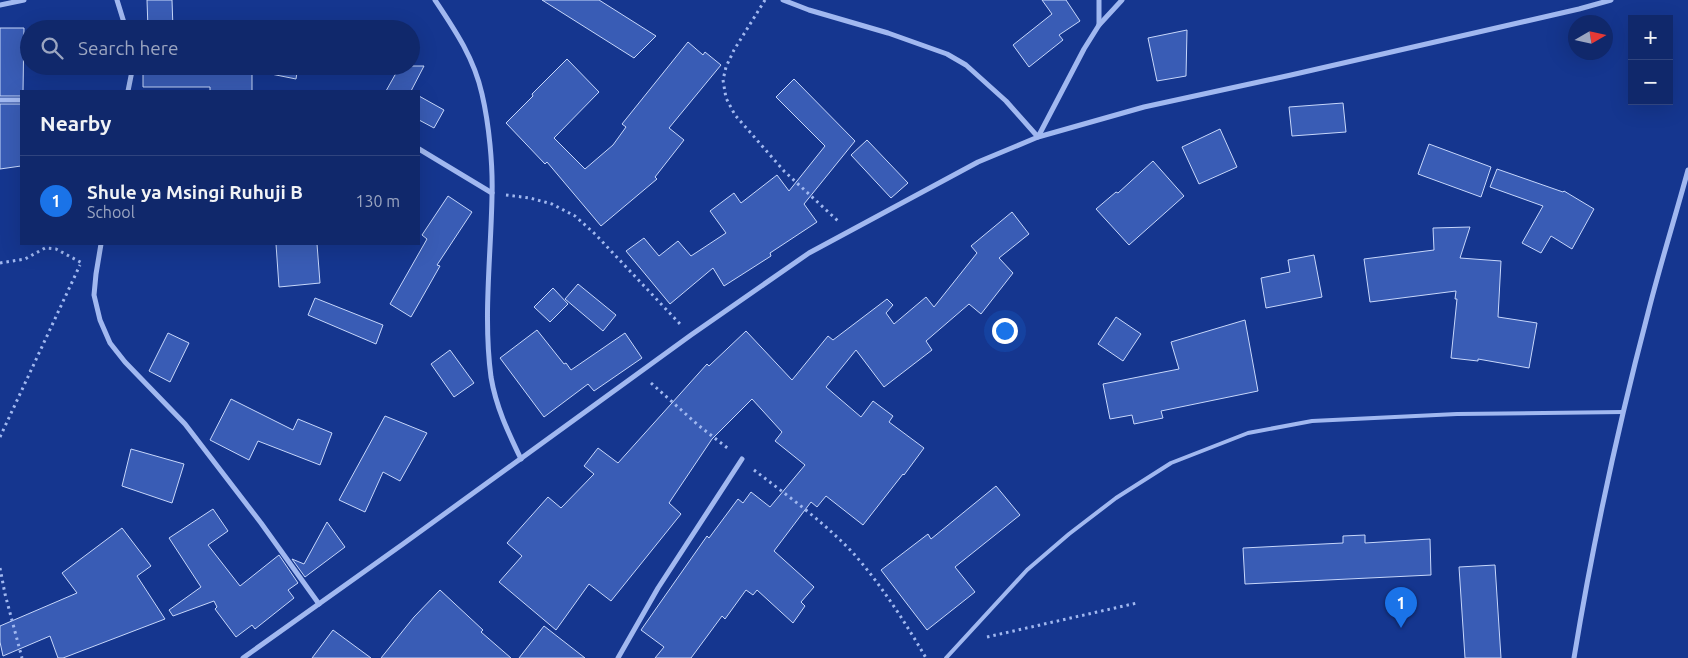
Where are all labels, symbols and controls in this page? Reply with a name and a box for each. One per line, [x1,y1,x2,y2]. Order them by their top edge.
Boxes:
north arrow [1568,15,1613,60]
map controls [1628,15,1673,105]
button: + [1628,15,1673,60]
search box [20,20,420,75]
icon: search [38,34,66,62]
text: Search here [78,37,178,59]
button: − [1628,60,1673,105]
text: Nearby [40,111,111,135]
text: Shule ya Msingi Ruhuji B [87,181,303,203]
text: 1 [51,192,61,210]
text: 130 m [355,192,400,210]
text: School [87,203,135,221]
your location [992,318,1018,344]
pin: 1 [1385,587,1417,628]

